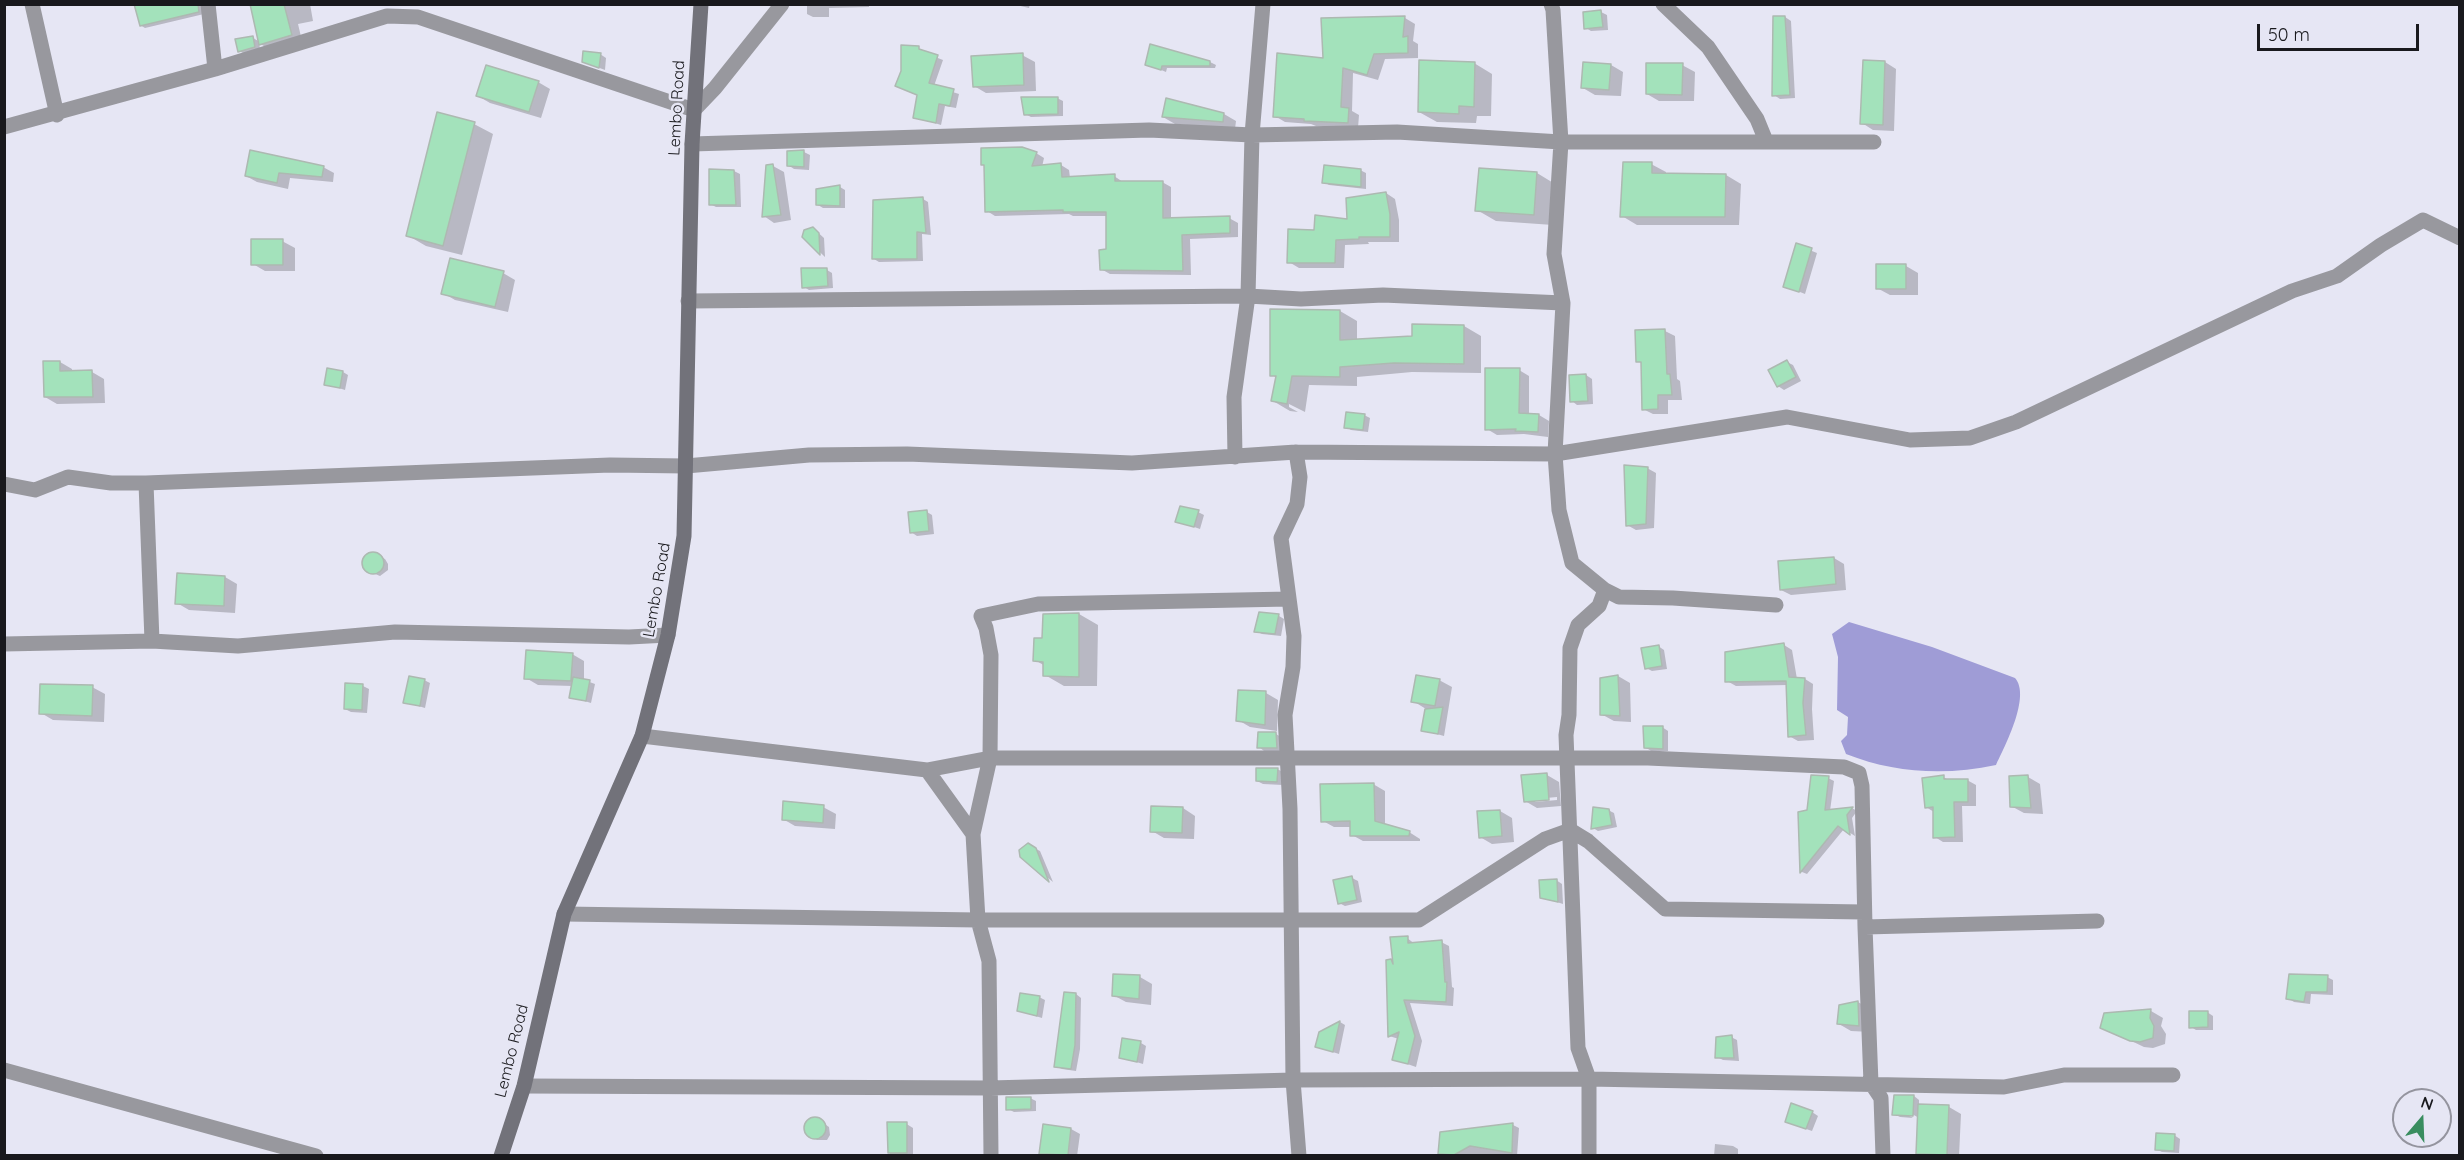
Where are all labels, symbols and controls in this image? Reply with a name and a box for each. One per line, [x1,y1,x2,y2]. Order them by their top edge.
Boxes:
scale bar [2260,12,2422,50]
text: 50 m [2268,23,2310,46]
street label: Lembo Road [665,60,689,156]
street label: Lembo Road [639,541,675,639]
street label: Lembo Road [491,1002,533,1100]
north arrow [2392,1088,2452,1148]
text: N [2418,1091,2436,1114]

